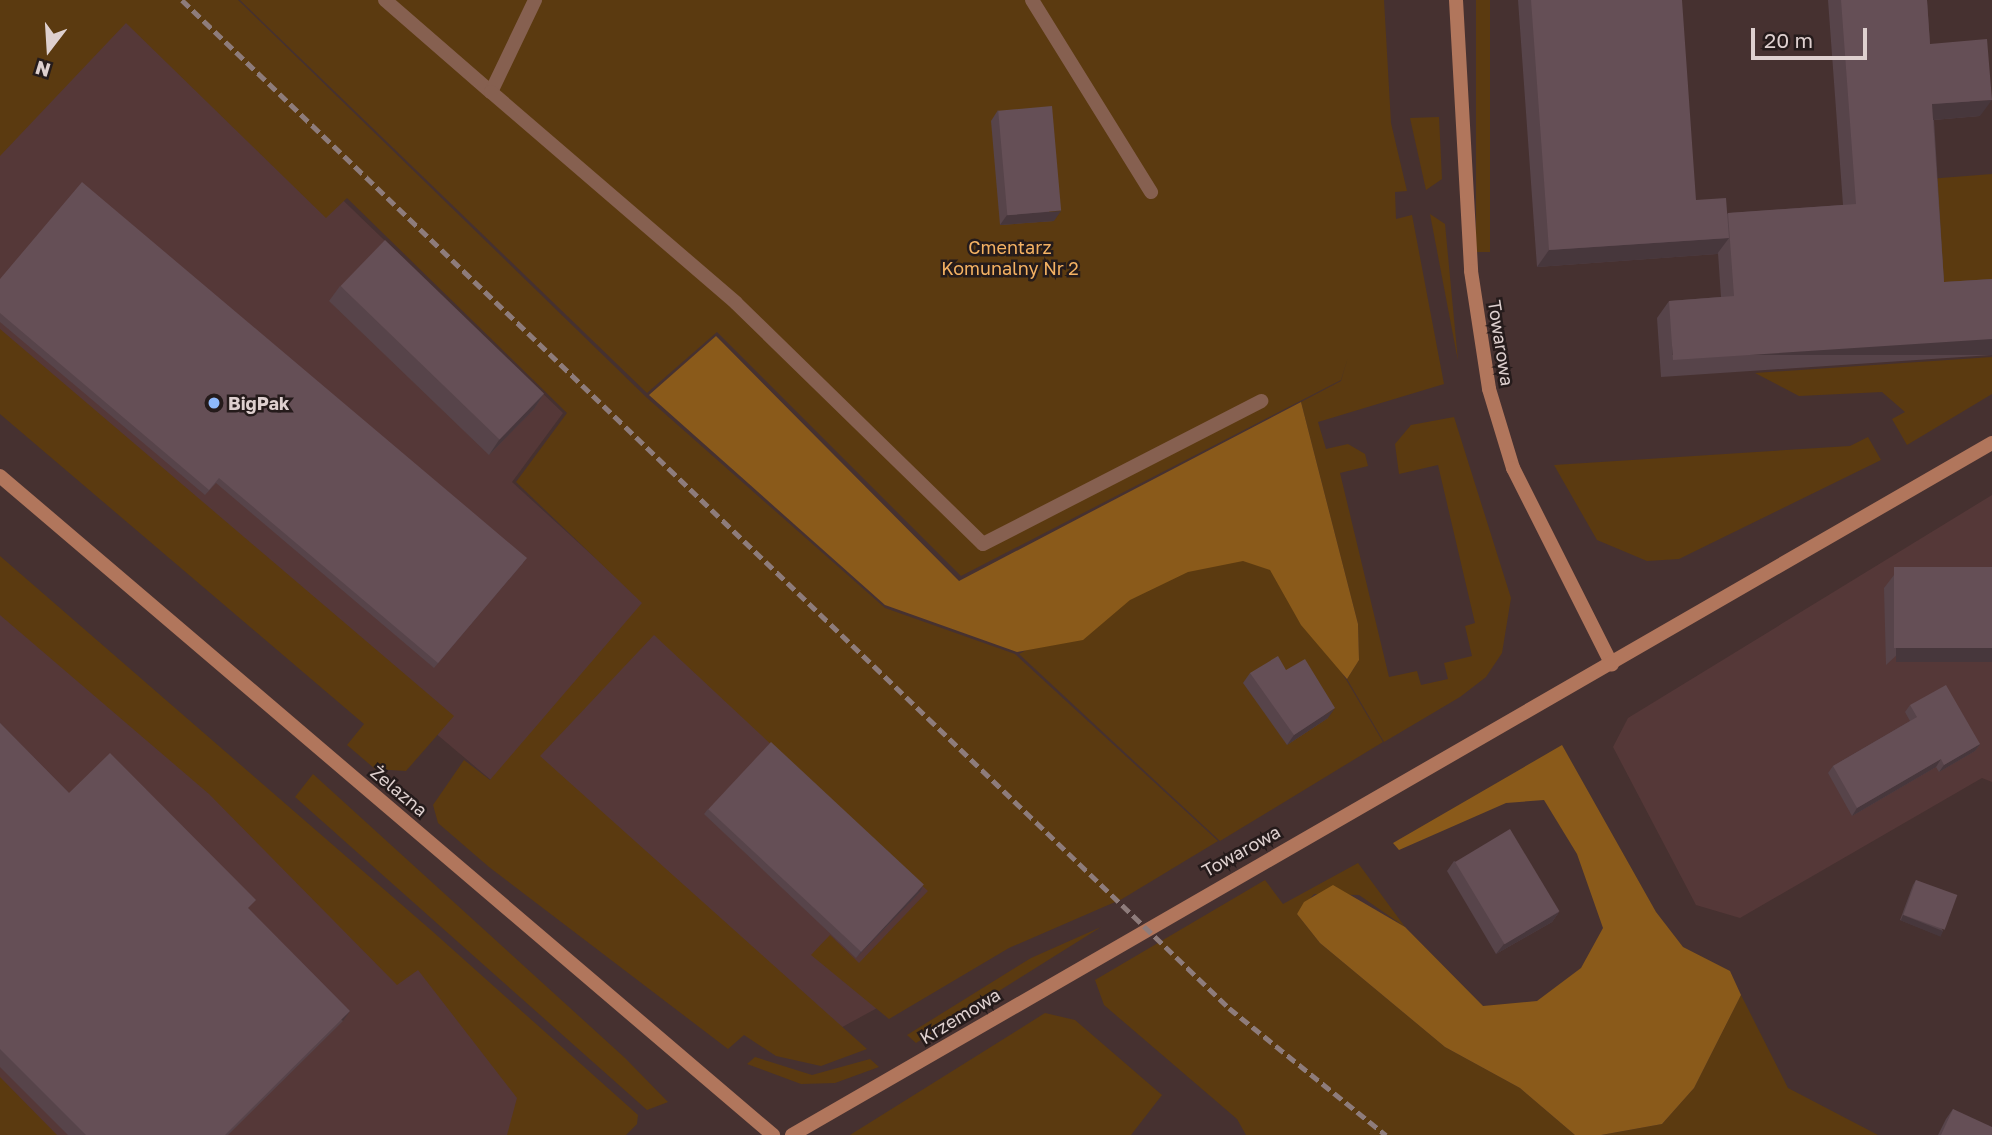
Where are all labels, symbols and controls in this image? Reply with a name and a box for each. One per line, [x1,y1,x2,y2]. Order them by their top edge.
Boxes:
north arrow [14,14,84,84]
scale bar [1754,14,1870,58]
text: 20 m [1764,27,1813,53]
text: N [32,56,53,83]
park label: Cmentarz Komunalny Nr 2 [941,237,1079,280]
street label: Towarowa [1484,299,1518,387]
place label: BigPak [228,392,289,414]
marker: BigPak [206,395,222,411]
street label: Żelazna [366,761,432,821]
street label: Towarowa [1198,821,1284,881]
street label: Krzemowa [916,984,1004,1048]

